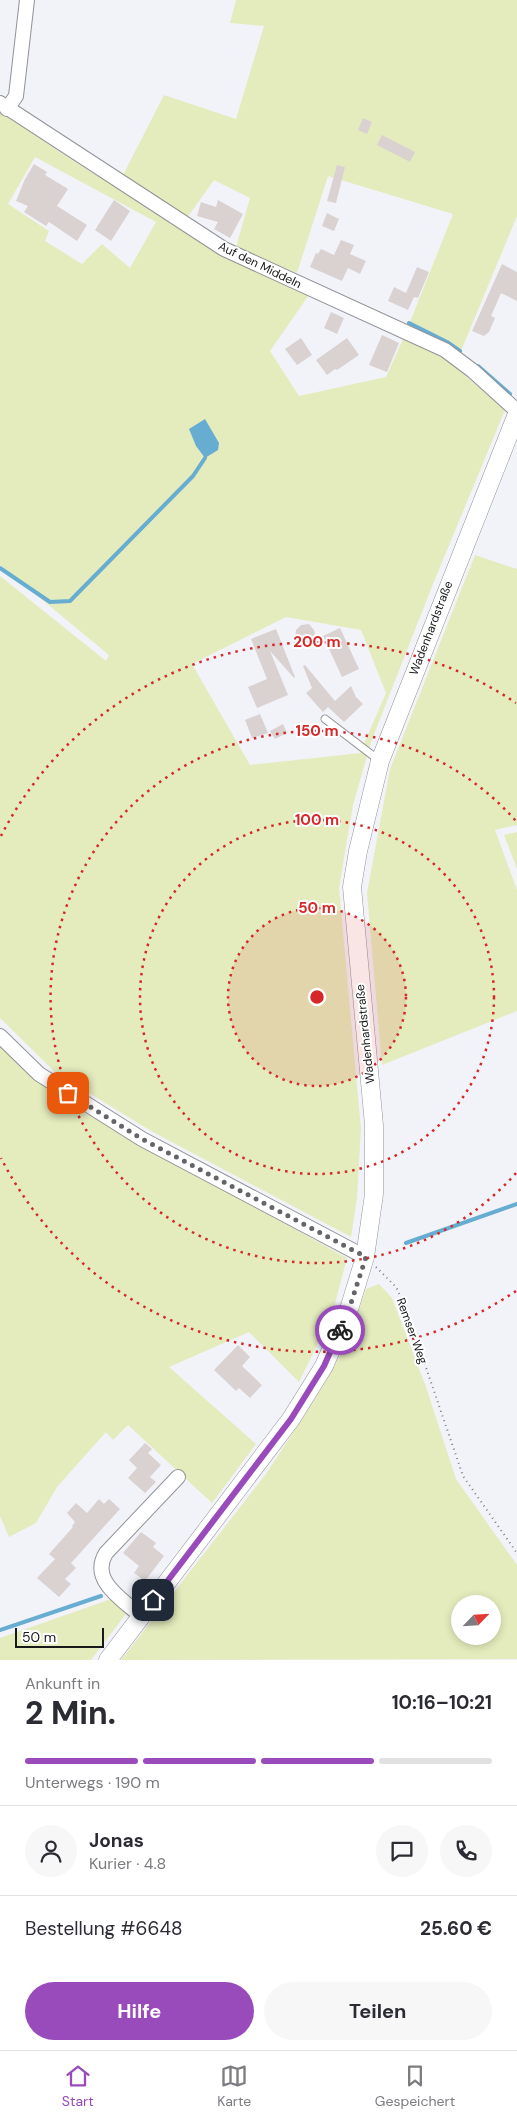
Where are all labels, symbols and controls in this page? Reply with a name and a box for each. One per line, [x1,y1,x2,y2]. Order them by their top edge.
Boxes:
street label: Auf den Middeln [216,238,304,292]
street label: Wadenhardstraße [406,578,456,678]
text: 200 m [293,632,341,652]
text: 150 m [296,721,339,741]
text: 100 m [295,810,339,830]
text: 50 m [298,898,336,918]
street label: Wadenhardstraße [352,983,378,1085]
centre of rings [308,988,326,1006]
pin [47,1072,89,1114]
icon: bag [54,1079,82,1107]
street label: Remser Weg [393,1296,431,1367]
courier [315,1305,365,1355]
icon: bike [326,1316,354,1344]
pin [132,1579,174,1621]
icon: home [139,1586,167,1614]
north arrow [451,1595,501,1645]
map controls [451,1595,501,1645]
scale bar [15,1625,104,1648]
text: 50 m [22,1628,56,1646]
text: Ankunft in [25,1673,100,1694]
text: 10:16–10:21 [392,1690,492,1715]
text: 2 Min. [25,1692,116,1734]
text: Unterwegs · 190 m [25,1772,160,1793]
button: person [25,1825,77,1877]
button: chat [376,1825,428,1877]
button: phone [440,1825,492,1877]
text: Jonas [89,1828,144,1853]
text: Kurier · 4.8 [89,1853,166,1874]
text: Bestellung #6648 [25,1916,183,1941]
text: 25.60 € [420,1916,492,1941]
button: Hilfe [25,1982,254,2040]
button: Teilen [264,1982,492,2040]
tab: Start [62,2062,94,2110]
tab: Karte [217,2062,251,2110]
tab: Gespeichert [375,2062,455,2110]

